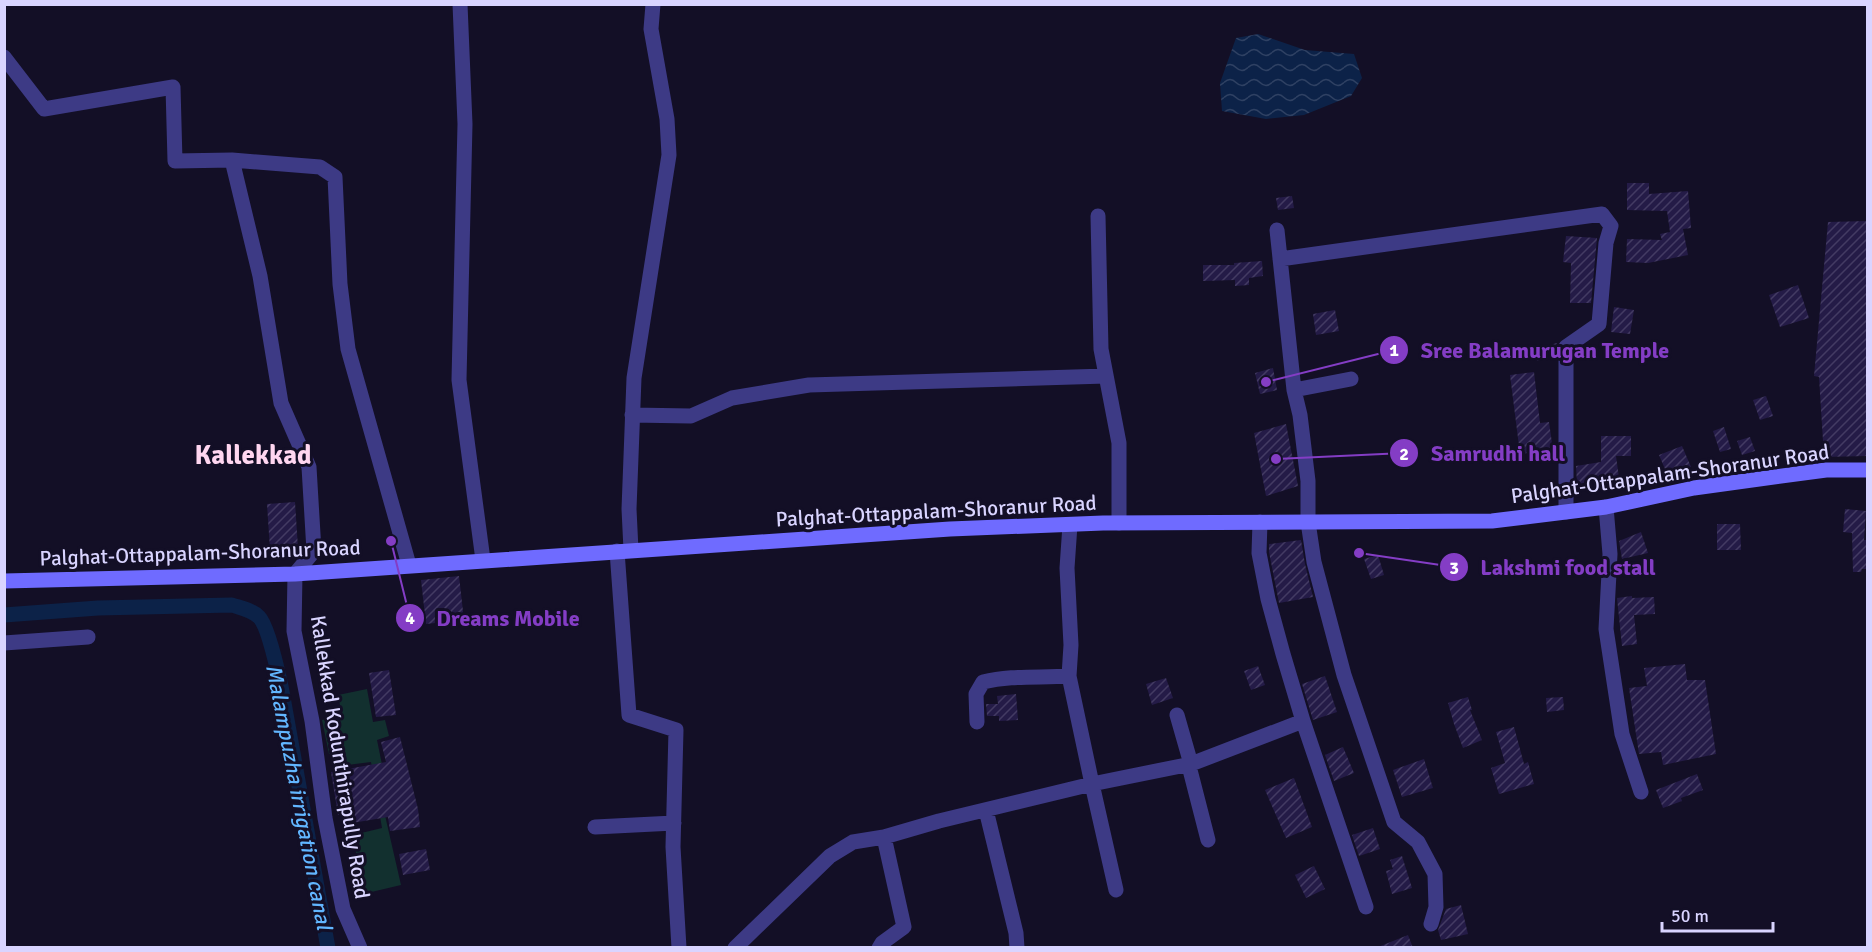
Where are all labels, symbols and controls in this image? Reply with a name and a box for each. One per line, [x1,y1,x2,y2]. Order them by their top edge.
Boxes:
callout: Sree Balamurugan Temple [1379,330,1681,370]
text: Sree Balamurugan Temple [1421,337,1669,364]
text: 1 [1389,339,1399,361]
callout: Samrudhi hall [1389,433,1577,473]
district label: Kallekkad [195,439,311,472]
street label: Palghat-Ottappalam-Shoranur Road [1509,439,1831,509]
text: Samrudhi hall [1431,440,1565,467]
text: 2 [1399,443,1409,465]
street label: Palghat-Ottappalam-Shoranur Road [775,490,1097,532]
street label: Palghat-Ottappalam-Shoranur Road [39,534,361,572]
callout: Lakshmi food stall [1439,547,1668,587]
text: Lakshmi food stall [1480,554,1656,581]
text: 3 [1449,557,1459,579]
callout: Dreams Mobile [395,598,592,638]
text: Dreams Mobile [436,605,580,632]
text: 4 [405,607,415,629]
street label: Kallekkad Kodunthirapully Road [305,613,375,901]
water label: Malampuzha irrigation canal [260,662,338,934]
scale bar [1662,895,1773,933]
text: 50 m [1671,905,1709,927]

